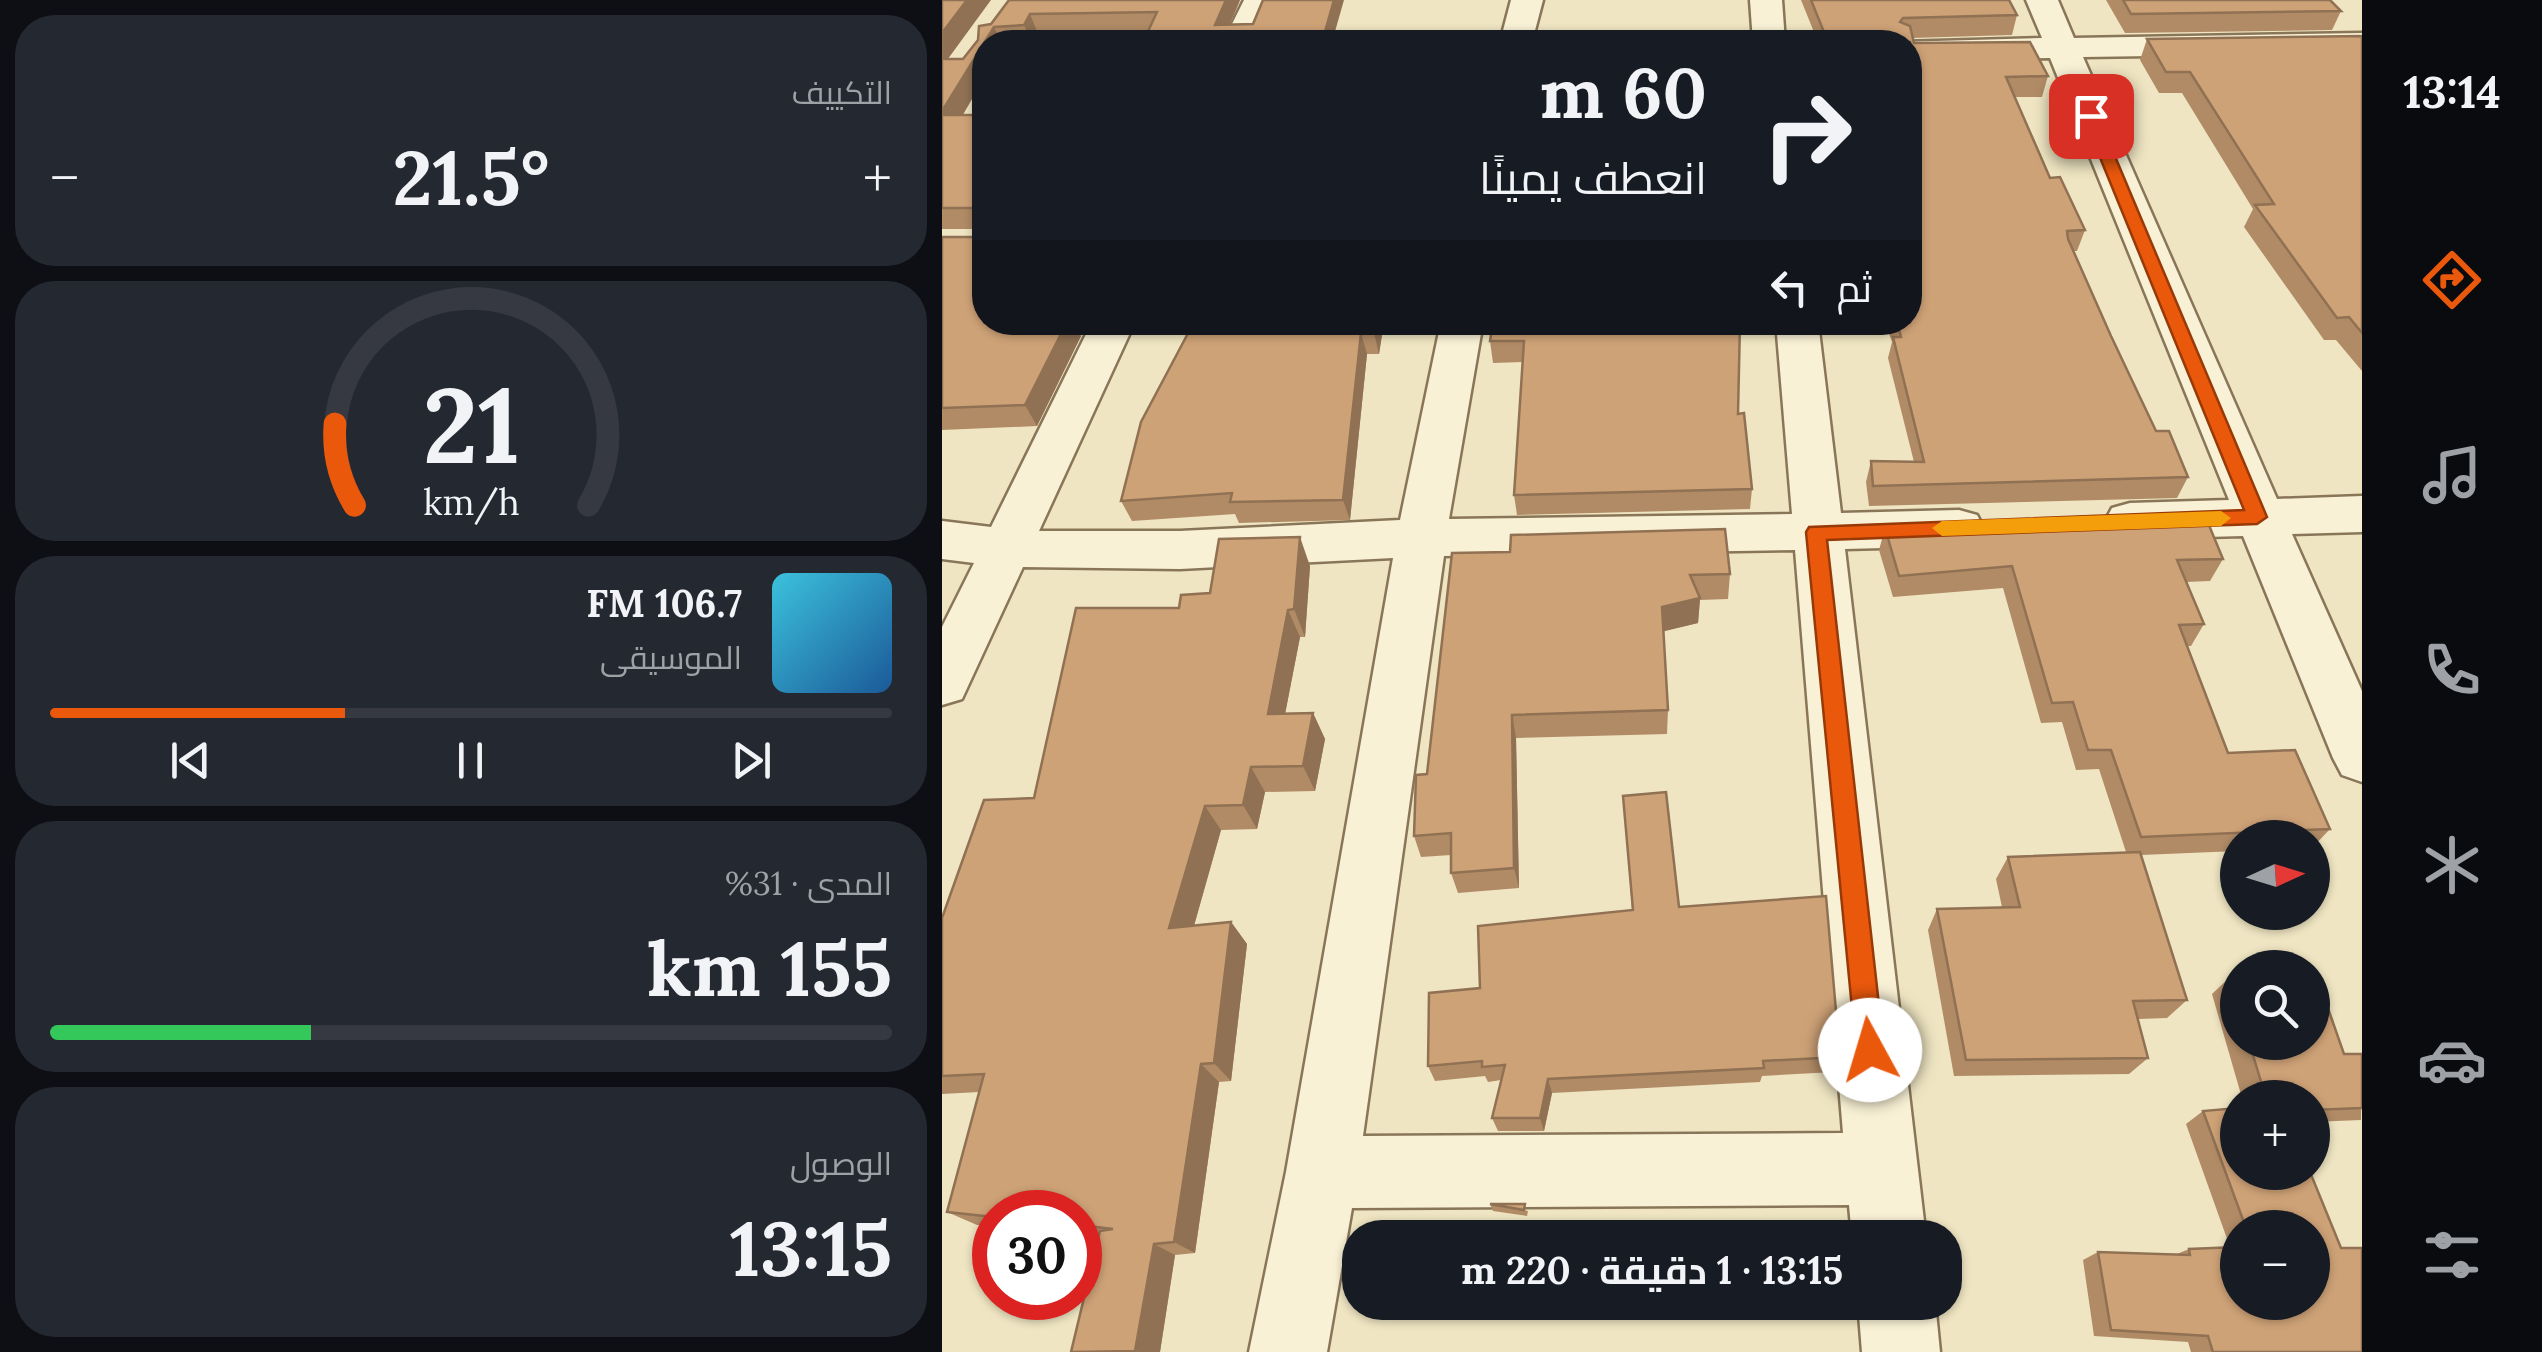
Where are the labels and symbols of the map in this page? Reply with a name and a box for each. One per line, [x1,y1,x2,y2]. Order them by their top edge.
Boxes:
pin [2049,74,2134,159]
north arrow [2220,820,2330,930]
position arrow [1818,998,1922,1102]
speed limit sign: 30 [972,1190,1102,1320]

